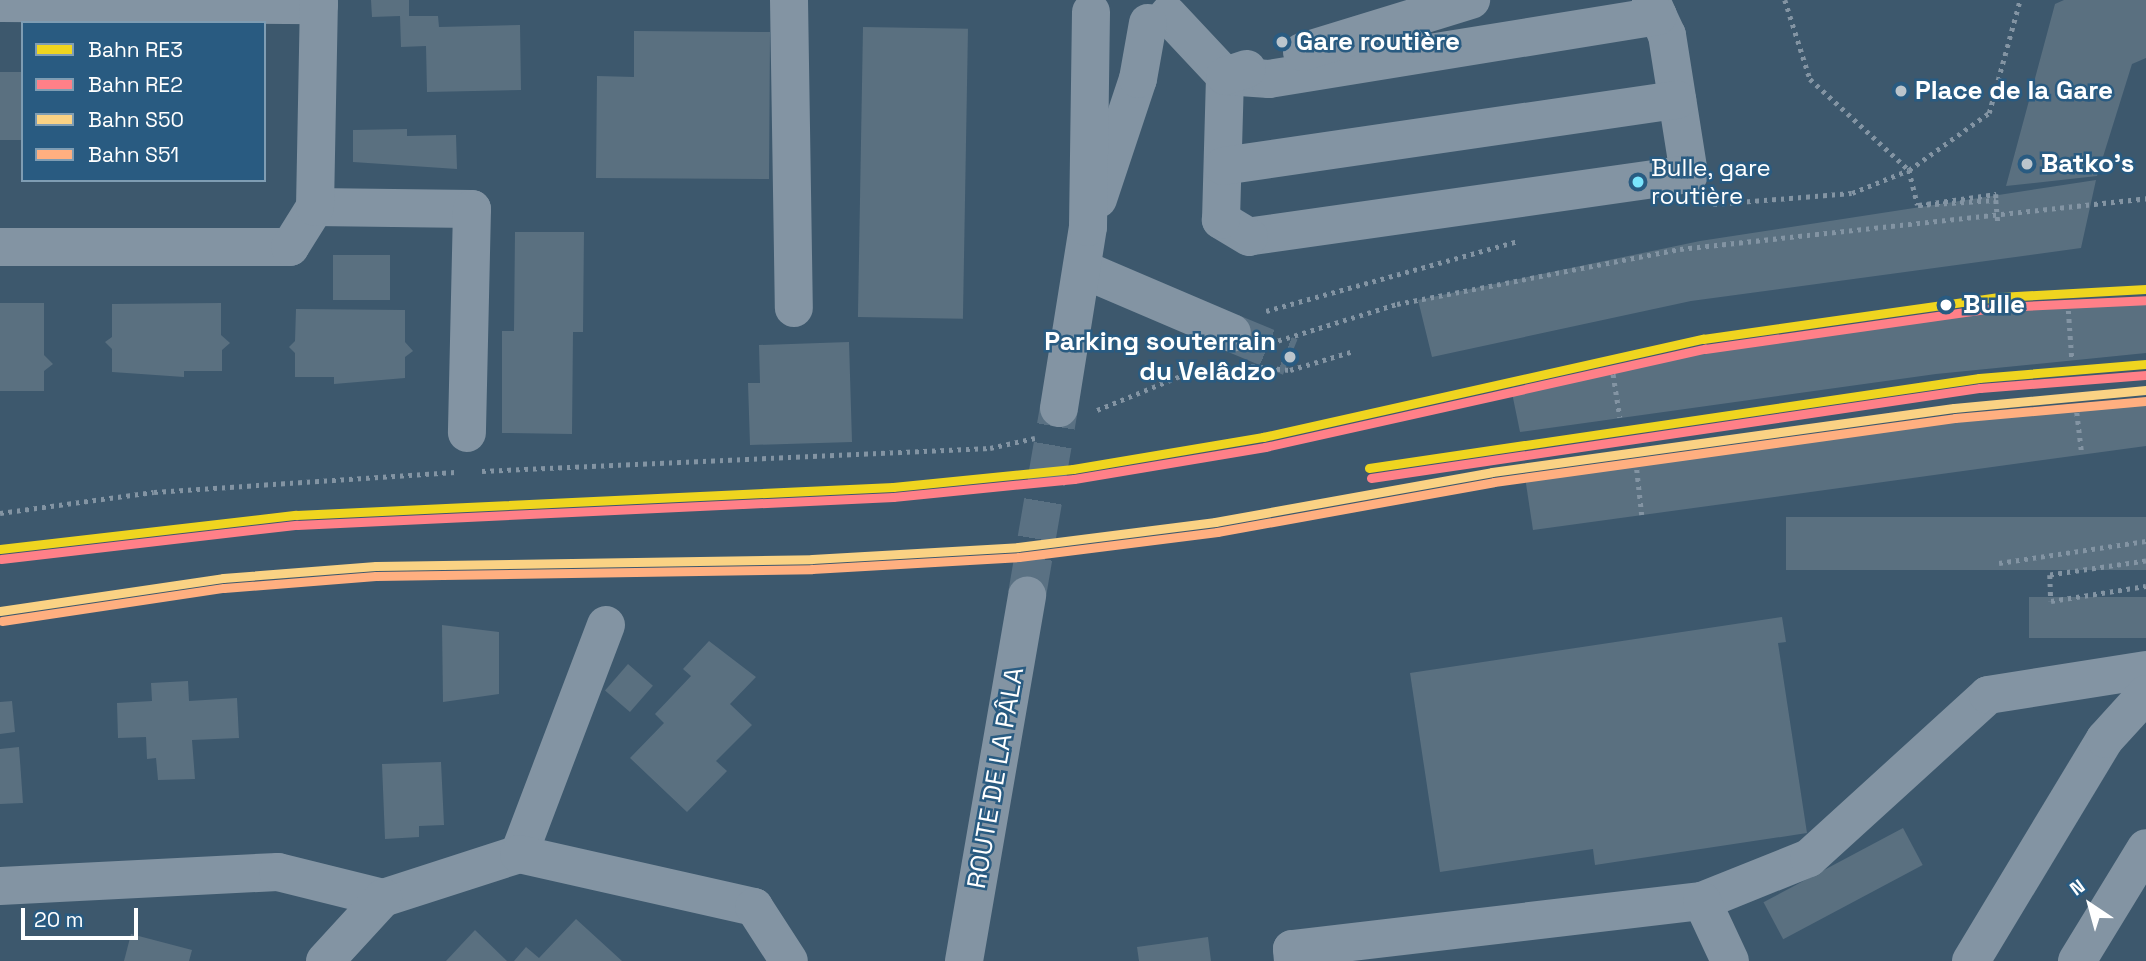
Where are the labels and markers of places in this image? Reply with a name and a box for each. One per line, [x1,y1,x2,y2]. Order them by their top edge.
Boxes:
place label: Gare routière [1296,26,1460,58]
marker: Gare routière [1274,34,1290,50]
place label: Place de la Gare [1915,75,2113,107]
marker: Place de la Gare [1893,83,1909,99]
place label: Batko's [2041,148,2134,180]
place label: Bulle, gare routière [1651,154,1772,210]
marker: Batko's [2019,156,2035,172]
marker: Bulle, gare routière [1631,175,1645,189]
place label: Bulle [1963,289,2025,321]
marker: Bulle [1935,294,1957,316]
place label: Parking souterrain du Velâdzo [1044,326,1276,388]
marker: Parking souterrain du Velâdzo [1282,349,1298,365]

